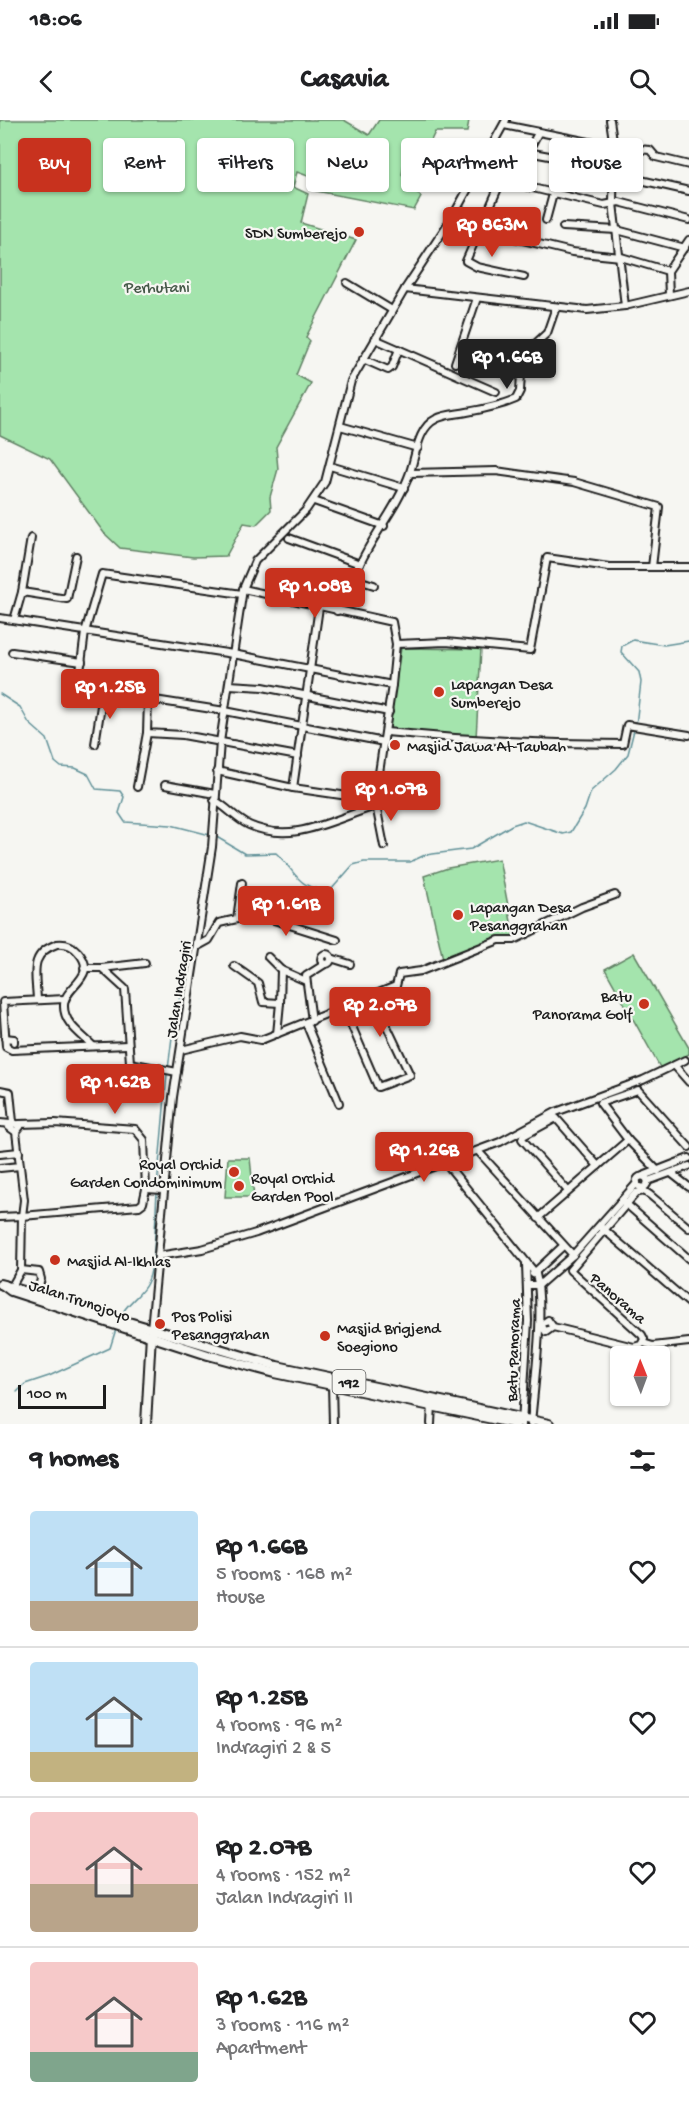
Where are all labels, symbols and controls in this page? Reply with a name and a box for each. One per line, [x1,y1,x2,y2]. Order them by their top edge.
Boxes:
text: 18:06 [30,8,82,34]
icon: back [30,65,63,98]
text: Casavia [301,65,388,97]
icon: search [626,65,659,98]
chip: Buy [18,138,91,192]
chip: Rent [103,138,185,192]
chip: Filters [197,138,294,192]
chip: New [306,138,389,192]
chip: Apartment [401,138,537,192]
chip: House [549,138,643,192]
pin: Rp 863M [437,207,547,258]
text: Rp 863M [457,215,527,238]
marker: SDN Sumberejo [352,225,366,239]
place label: SDN Sumberejo [245,226,347,245]
park label: Perhutani [123,280,190,299]
pin: Rp 1.66B [445,339,569,390]
text: Rp 1.66B [472,347,542,370]
pin: Rp 1.08B [253,568,377,619]
text: Rp 1.08B [279,576,351,599]
pin: Rp 1.25B [48,669,172,720]
text: Rp 1.25B [75,677,145,700]
place label: Lapangan Desa Sumberejo [451,677,554,714]
marker: Lapangan Desa Sumberejo [432,685,446,699]
marker: Masjid Jawa At-Taubah [388,738,402,752]
place label: Masjid Jawa At-Taubah [407,739,566,758]
pin: Rp 1.07B [329,771,453,822]
text: Rp 1.07B [355,779,427,802]
pin: Rp 1.61B [224,886,348,937]
text: Rp 1.61B [252,894,320,917]
place label: Lapangan Desa Pesanggrahan [469,900,573,937]
marker: Lapangan Desa Pesanggrahan [451,908,465,922]
street label: Jalan Indragiri [163,940,198,1040]
pin: Rp 2.07B [318,987,442,1038]
place label: Batu Panorama Golf [532,989,633,1026]
text: Rp 2.07B [343,995,417,1018]
marker: Batu Panorama Golf [637,997,651,1011]
pin: Rp 1.62B [53,1064,177,1115]
text: Rp 1.62B [80,1072,150,1095]
pin: Rp 1.26B [362,1132,486,1183]
text: Rp 1.26B [389,1140,459,1163]
place label: Royal Orchid Garden Condominimum [70,1157,224,1194]
marker: Royal Orchid Garden Condominimum [227,1165,241,1179]
place label: Royal Orchid Garden Pool [251,1171,336,1208]
marker: Royal Orchid Garden Pool [232,1179,246,1193]
marker: Masjid Al-Ikhlas [48,1253,62,1267]
place label: Masjid Al-Ikhlas [67,1254,171,1273]
street label: Panorama [584,1269,650,1330]
street label: Jalan Trunojoyo [26,1277,132,1328]
street label: Batu Panorama [504,1297,527,1403]
place label: Pos Polisi Pesanggrahan [171,1309,270,1346]
marker: Pos Polisi Pesanggrahan [153,1317,167,1331]
place label: Masjid Brigjend Soegiono [337,1321,442,1358]
marker: Masjid Brigjend Soegiono [318,1329,332,1343]
north arrow [610,1346,670,1406]
map controls [610,1346,670,1406]
road number: 192 [332,1370,366,1394]
scale bar [18,1382,106,1410]
text: 100 m [27,1386,67,1405]
icon: filters [626,1444,659,1477]
text: 9 homes [30,1445,118,1476]
text: Rp 1.66B [216,1533,307,1564]
icon: home [78,1535,150,1607]
icon: heart [626,1555,659,1588]
text: 5 rooms · 168 m² [216,1564,352,1587]
text: House [216,1587,265,1610]
text: Rp 1.25B [216,1684,307,1715]
icon: home [78,1686,150,1758]
icon: heart [626,1706,659,1739]
text: 4 rooms · 96 m² [216,1715,342,1738]
text: Indragiri 2 & 5 [216,1738,331,1761]
text: Rp 2.07B [216,1834,311,1865]
icon: home [78,1836,150,1908]
icon: heart [626,1856,659,1889]
text: 4 rooms · 152 m² [216,1865,351,1888]
text: Jalan Indragiri II [216,1888,353,1911]
text: Rp 1.62B [216,1984,306,2015]
icon: home [78,1986,150,2058]
icon: heart [626,2006,659,2039]
text: 3 rooms · 116 m² [216,2015,349,2038]
text: Apartment [216,2038,306,2061]

